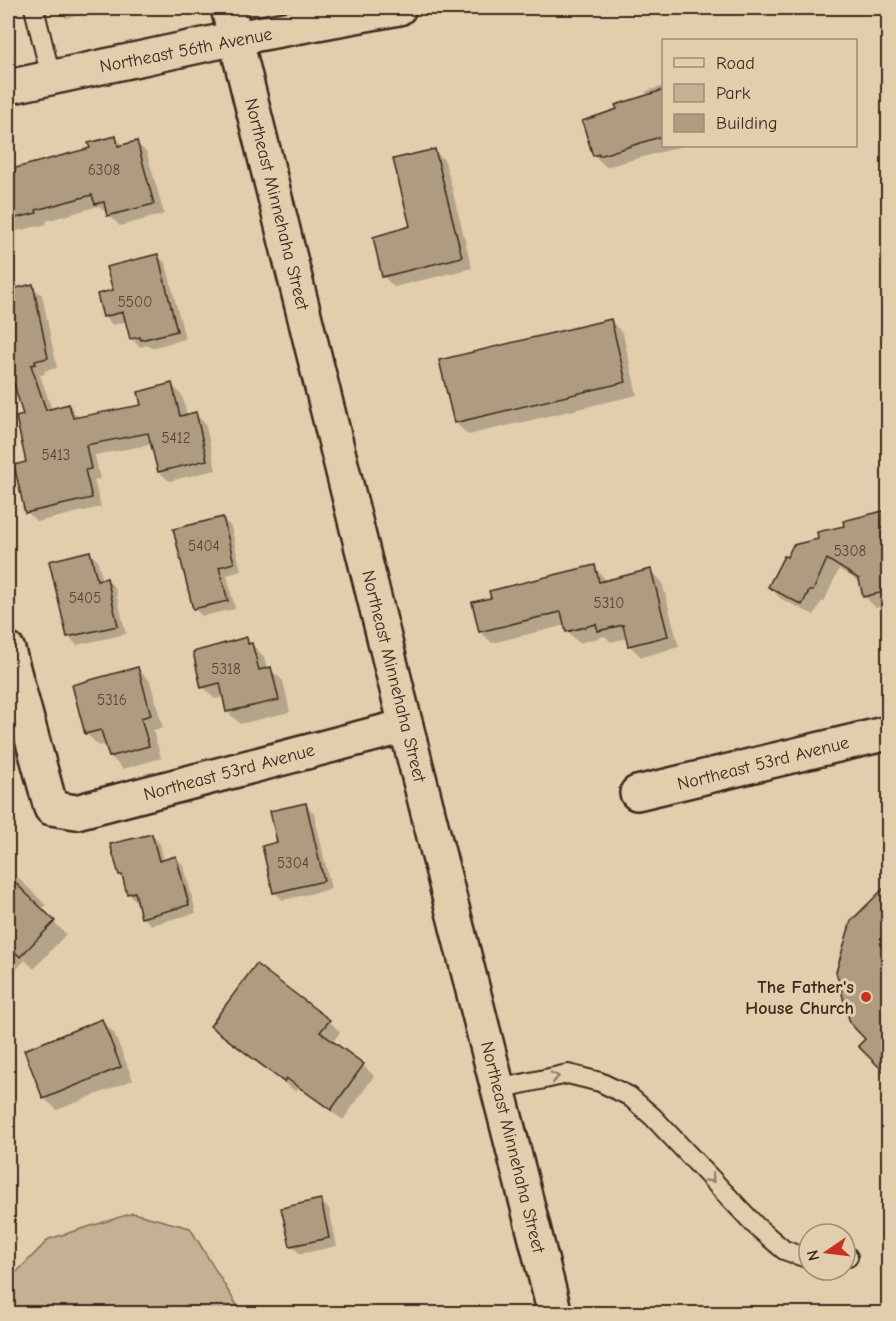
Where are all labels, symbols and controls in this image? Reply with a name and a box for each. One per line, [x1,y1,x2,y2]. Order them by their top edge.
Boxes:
street label: Northeast 56th Avenue [98,23,274,78]
legend [662,39,857,147]
text: Road [716,53,755,74]
text: Park [716,83,751,104]
street label: Northeast Minnehaha Street [240,96,313,313]
text: Building [716,113,778,134]
house number: 6308 [88,161,120,179]
house number: 5500 [118,293,152,311]
house number: 5412 [161,429,191,447]
house number: 5413 [42,446,70,464]
house number: 5404 [188,537,220,555]
house number: 5308 [834,542,866,560]
street label: Northeast Minnehaha Street [357,568,430,785]
house number: 5405 [69,589,101,607]
house number: 5310 [594,594,624,612]
house number: 5318 [211,660,241,678]
house number: 5316 [97,691,127,709]
street label: Northeast 53rd Avenue [675,732,851,795]
street label: Northeast 53rd Avenue [141,740,317,805]
house number: 5304 [277,854,309,872]
place label: The Father's House Church [745,977,854,1019]
marker: The Father's House Church [859,990,873,1004]
street label: Northeast Minnehaha Street [476,1039,549,1256]
one-way arrow [550,1071,560,1084]
one-way arrow [704,1172,715,1183]
north arrow [797,1222,857,1282]
text: N [803,1248,823,1263]

